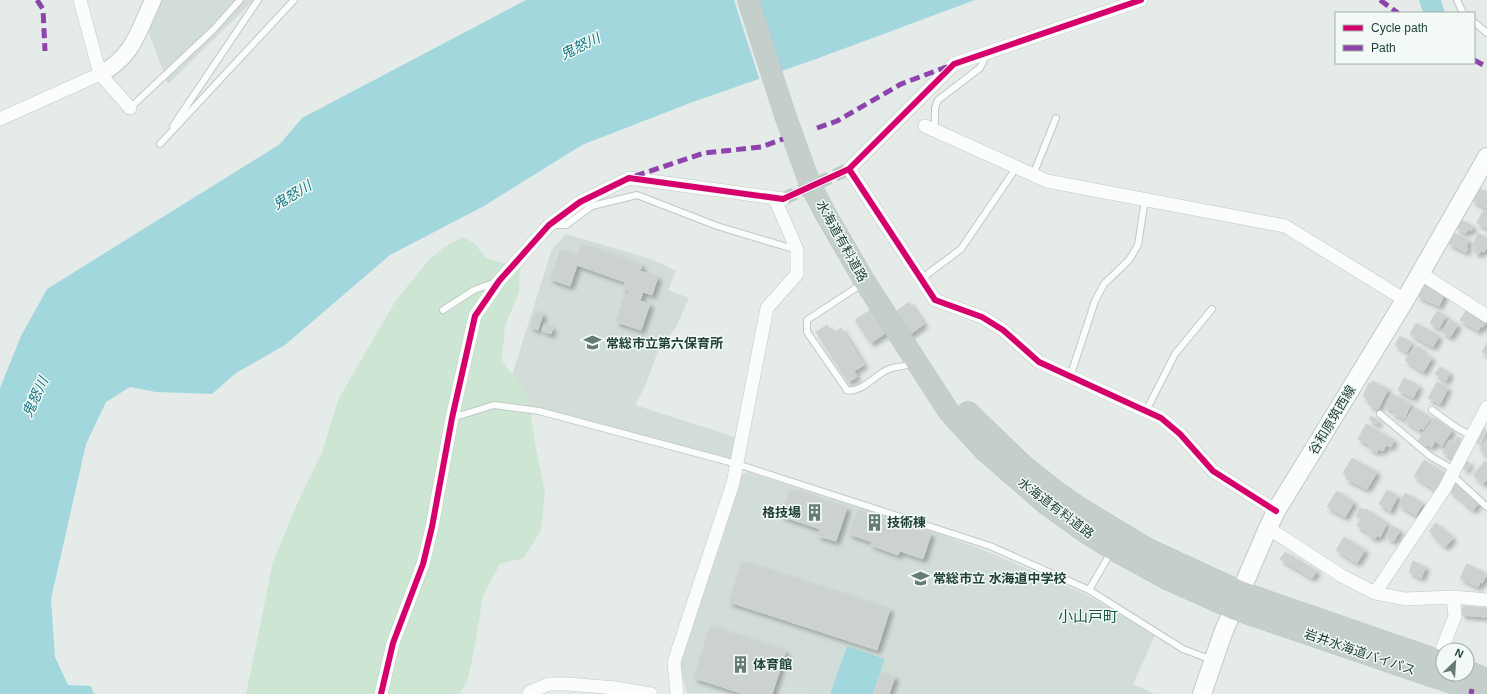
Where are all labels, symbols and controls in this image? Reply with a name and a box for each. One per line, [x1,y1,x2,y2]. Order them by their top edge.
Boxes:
legend [1335,12,1475,64]
text: Cycle path [1371,21,1428,35]
water label: 鬼怒川 [558,29,604,62]
text: Path [1371,41,1396,55]
water label: 鬼怒川 [270,176,316,213]
street label: 水海道有料道路 [813,198,871,284]
school or university icon: 常総市立第六保育所 [583,333,603,353]
place label: 常総市立第六保育所 [606,336,723,351]
water label: 鬼怒川 [19,373,52,419]
street label: 谷和原筑西線 [1305,383,1359,457]
street label: 水海道有料道路 [1015,475,1097,541]
building icon: 格技場 [804,502,824,522]
place label: 格技場 [762,505,801,520]
building icon: 技術棟 [864,512,884,532]
place label: 技術棟 [887,515,926,530]
school or university icon: 常総市立 水海道中学校 [910,568,930,588]
place label: 常総市立 水海道中学校 [933,571,1067,586]
district label: 小山戸町 [1058,608,1118,625]
street label: 岩井水海道バイパス [1302,626,1418,678]
north arrow [1435,642,1475,682]
text: N [1453,646,1465,660]
building icon: 体育館 [730,654,750,674]
place label: 体育館 [753,657,792,672]

